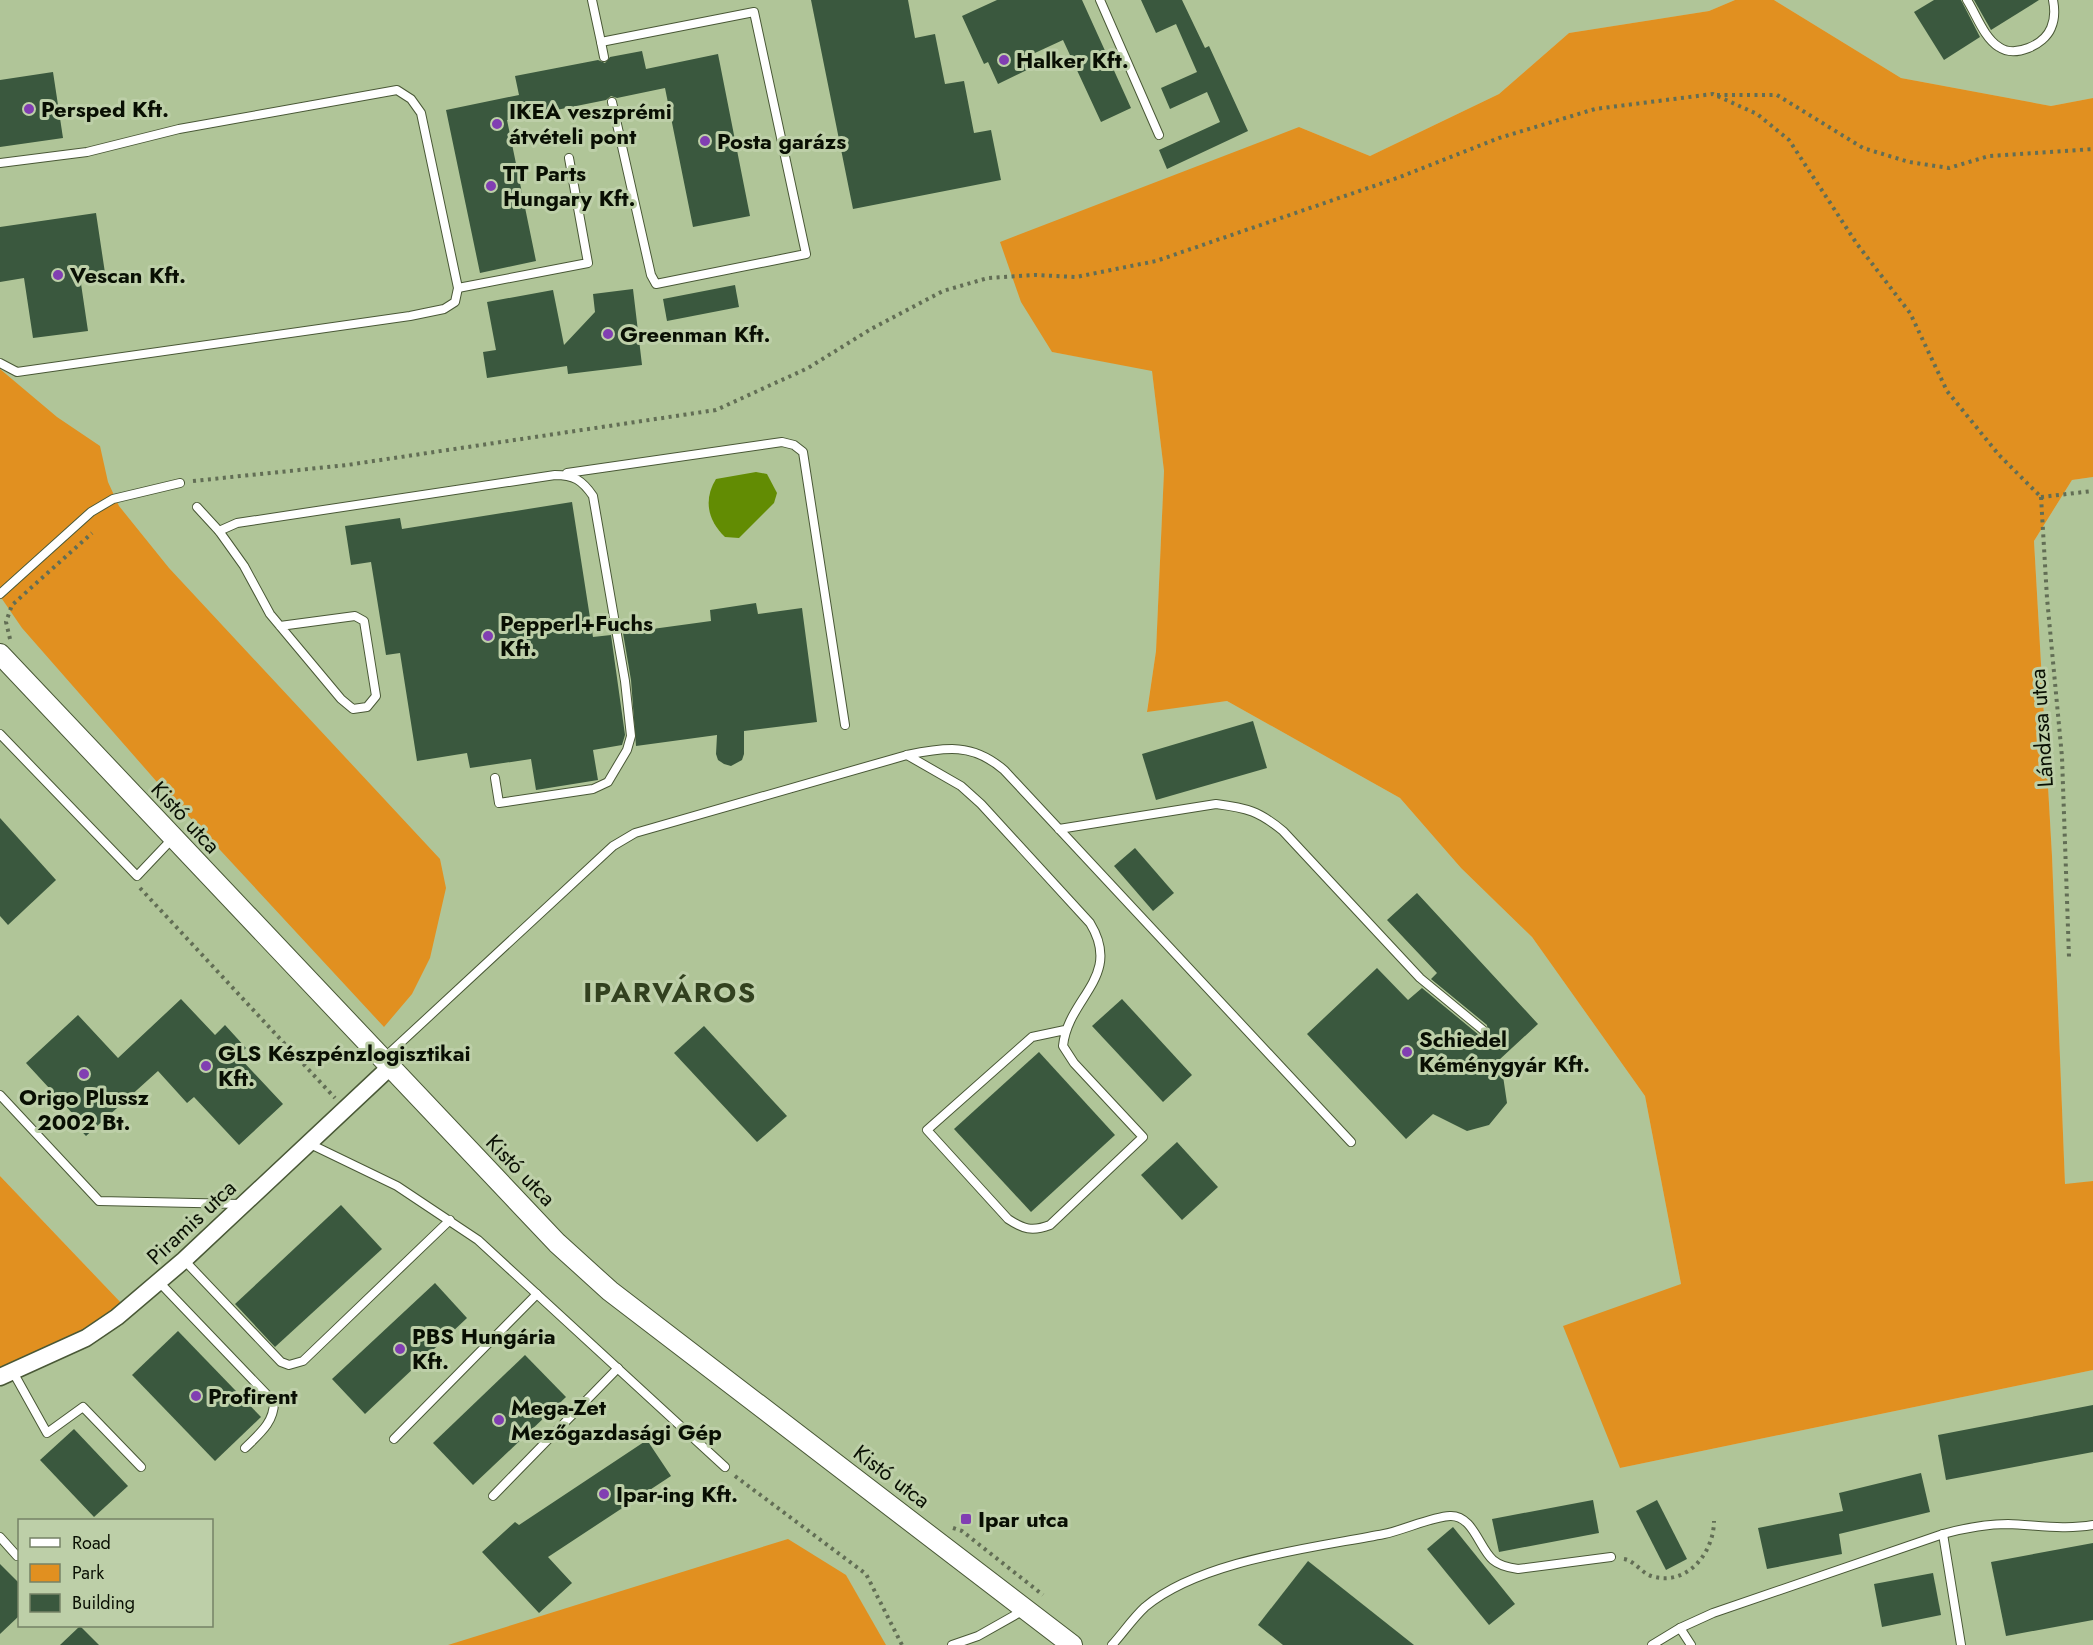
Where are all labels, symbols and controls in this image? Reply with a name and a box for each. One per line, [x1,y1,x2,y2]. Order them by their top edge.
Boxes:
place label: Halker Kft. [1016,44,1129,76]
marker: Halker Kft. [997,53,1011,67]
place label: Persped Kft. [41,93,169,125]
place label: IKEA veszprémi átvételi pont [509,95,672,152]
marker: Persped Kft. [22,102,36,116]
marker: IKEA veszprémi átvételi pont [490,117,504,131]
place label: Posta garázs [717,125,846,157]
marker: Posta garázs [698,134,712,148]
place label: TT Parts Hungary Kft. [503,157,636,214]
marker: TT Parts Hungary Kft. [484,179,498,193]
place label: Vescan Kft. [69,259,186,291]
marker: Vescan Kft. [51,268,65,282]
place label: Greenman Kft. [620,318,771,350]
marker: Greenman Kft. [601,327,615,341]
place label: Pepperl+Fuchs Kft. [500,607,653,664]
marker: Pepperl+Fuchs Kft. [481,629,495,643]
street label: Lándzsa utca [2021,668,2061,788]
street label: Kistó utca [144,774,228,860]
district label: IPARVÁROS [583,972,757,1013]
place label: Schiedel Kéménygyár Kft. [1419,1023,1590,1080]
place label: GLS Készpénzlogisztikai Kft. [218,1037,471,1094]
marker: Schiedel Kéménygyár Kft. [1400,1045,1414,1059]
marker: GLS Készpénzlogisztikai Kft. [199,1059,213,1073]
marker: Origo Plussz 2002 Bt. [77,1067,91,1081]
place label: Origo Plussz 2002 Bt. [19,1081,150,1138]
street label: Kistó utca [479,1127,563,1213]
street label: Piramis utca [139,1172,243,1272]
place label: PBS Hungária Kft. [412,1320,556,1377]
marker: PBS Hungária Kft. [393,1342,407,1356]
place label: Profirent [208,1380,298,1412]
marker: Profirent [189,1389,203,1403]
place label: Mega-Zet Mezőgazdasági Gép [511,1391,722,1448]
marker: Mega-Zet Mezőgazdasági Gép [492,1413,506,1427]
street label: Kistó utca [847,1436,937,1516]
place label: Ipar-ing Kft. [616,1478,738,1510]
marker: Ipar-ing Kft. [597,1487,611,1501]
place label: Ipar utca [978,1503,1069,1535]
marker: Ipar utca [959,1512,973,1526]
legend [18,1519,213,1627]
text: Road [72,1530,111,1556]
text: Park [72,1560,104,1586]
text: Building [72,1590,135,1616]

